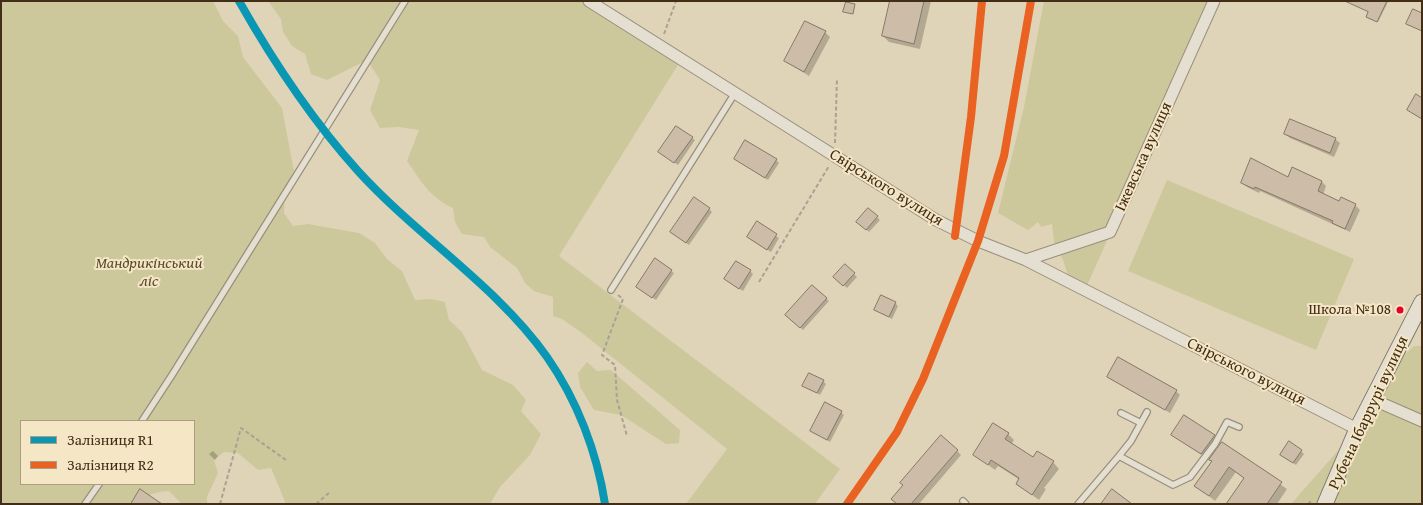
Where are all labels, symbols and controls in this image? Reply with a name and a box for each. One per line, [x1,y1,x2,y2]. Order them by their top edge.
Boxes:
street label: Іжевська вулиця [1111,99,1177,215]
street label: Свірського вулиця [825,145,947,231]
park label: Мандрикінський ліс [95,254,203,292]
place label: Школа №108 [1308,301,1391,319]
marker: Школа №108 [1395,305,1405,315]
street label: Рубена Ібаррурі вулиця [1325,333,1413,493]
street label: Свірського вулиця [1183,334,1309,410]
legend [20,420,195,485]
text: Залізниця R1 [67,429,154,450]
text: Залізниця R2 [67,454,154,475]

